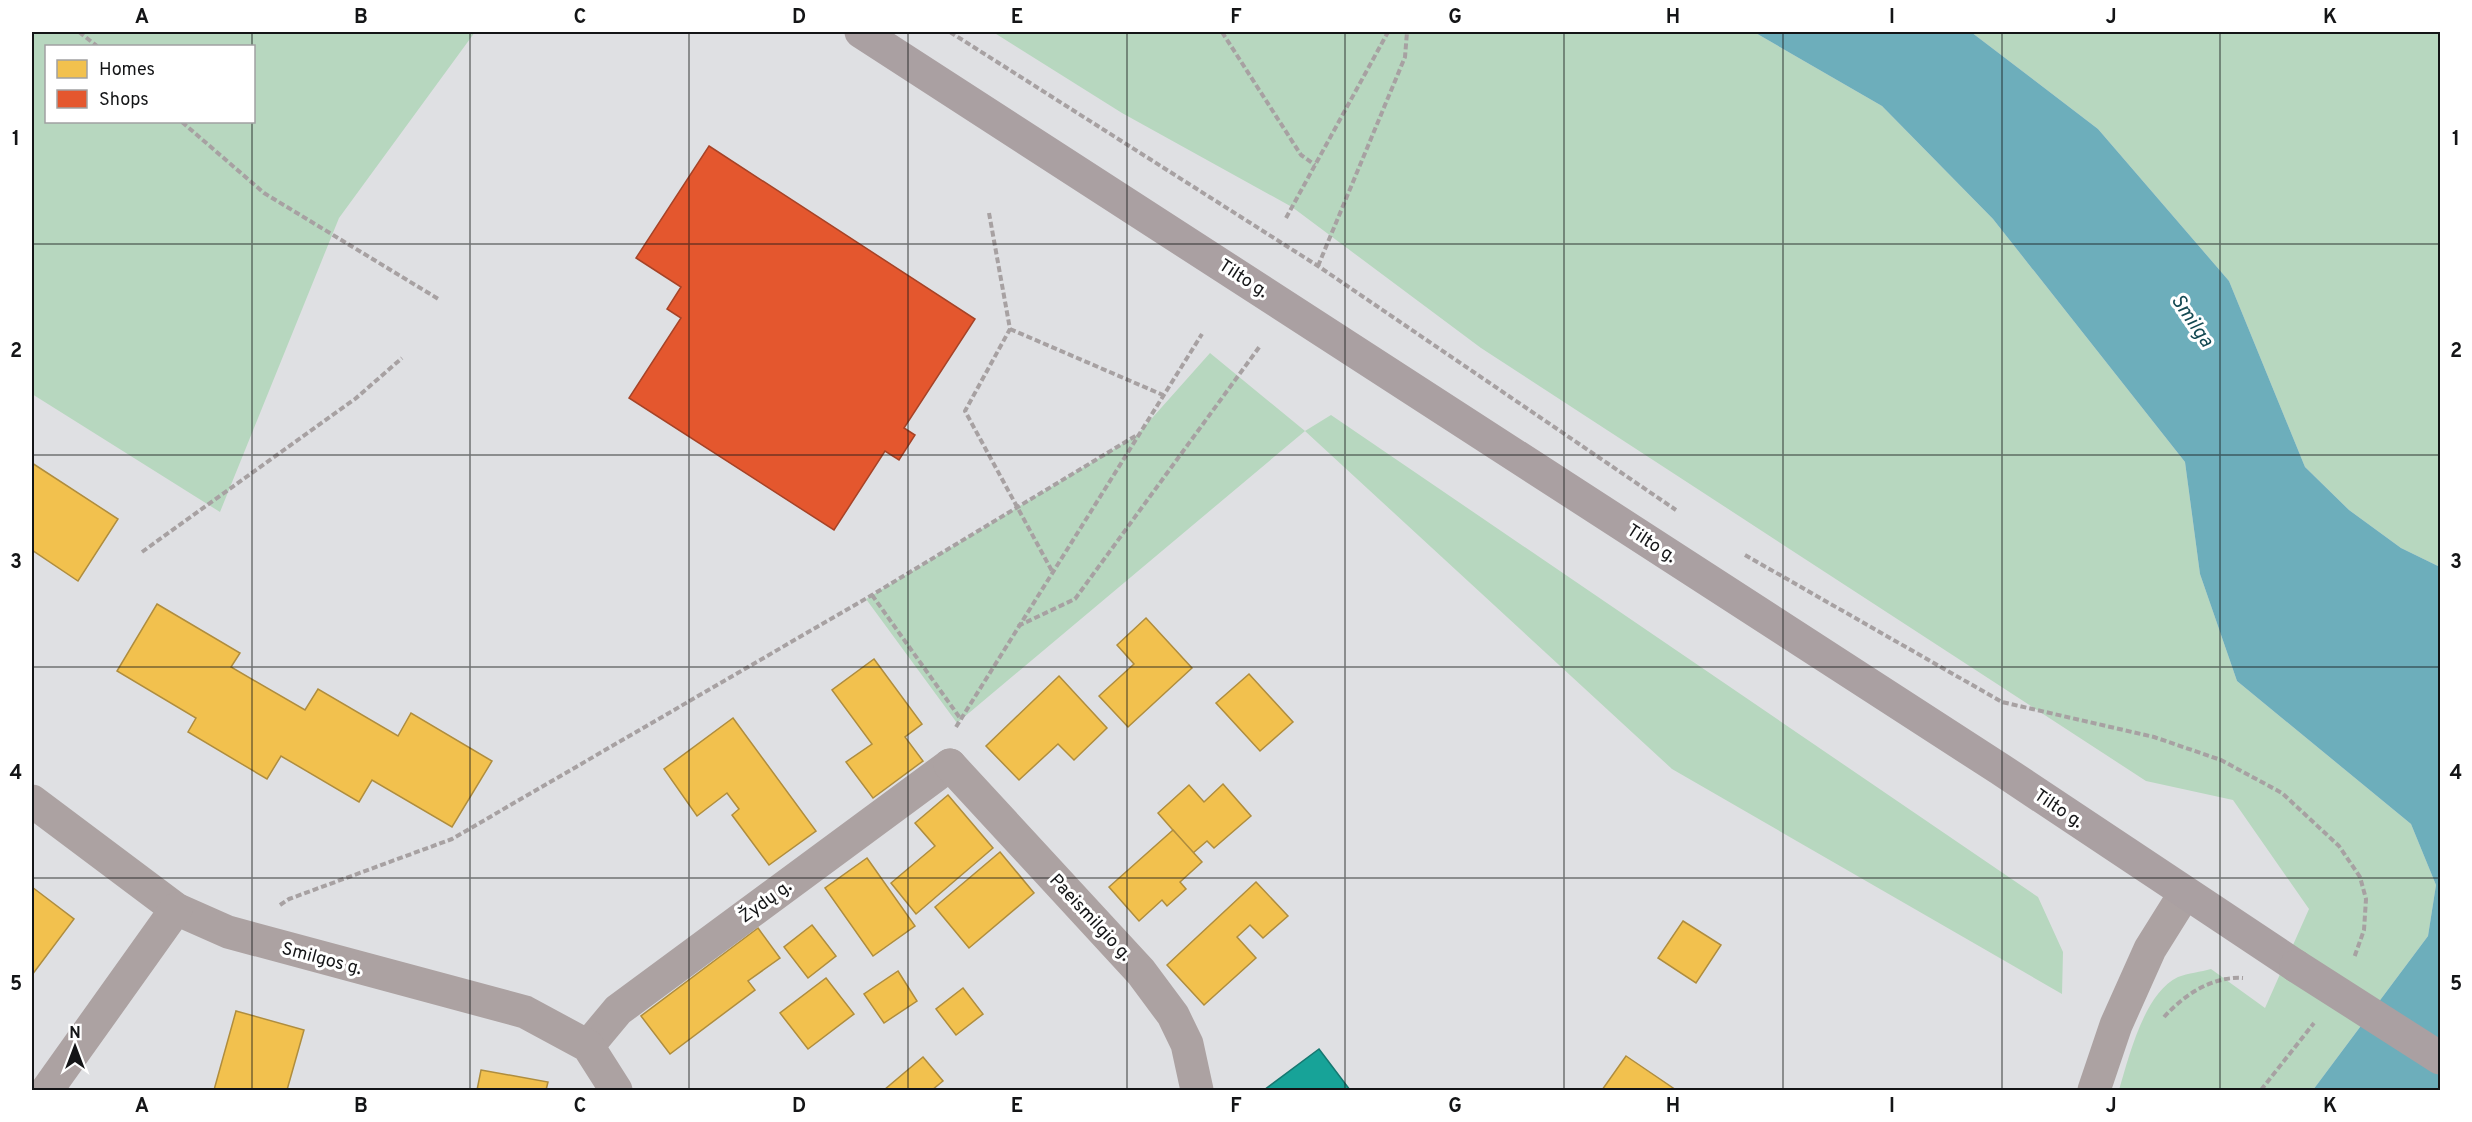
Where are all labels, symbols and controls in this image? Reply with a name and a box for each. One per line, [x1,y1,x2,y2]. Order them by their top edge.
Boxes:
text: A [135,5,149,31]
text: B [354,5,368,31]
text: C [574,5,586,31]
text: D [792,5,806,31]
text: E [1011,5,1023,31]
text: F [1230,5,1242,31]
text: G [1448,5,1462,31]
text: H [1666,5,1680,31]
text: I [1889,5,1895,31]
text: J [2105,5,2117,31]
text: K [2323,5,2337,31]
legend [45,45,255,123]
text: Homes [99,59,155,82]
text: Shops [99,89,149,112]
text: 1 [12,127,20,153]
text: 1 [2452,127,2460,153]
street label: Tilto g. [1214,255,1272,304]
water label: Smilga [2164,289,2219,353]
text: 2 [10,339,22,365]
text: 2 [2450,339,2462,365]
street label: Tilto g. [1622,520,1680,569]
text: 3 [10,550,22,576]
text: 3 [2450,550,2462,576]
text: 4 [10,761,22,787]
text: 4 [2450,761,2462,787]
street label: Tilto g. [2029,784,2087,834]
street label: Paeismilgio g. [1044,870,1136,966]
street label: Žydų g. [734,874,797,929]
street label: Smilgos g. [279,938,364,981]
text: 5 [10,972,22,998]
text: 5 [2450,972,2462,998]
north arrow [45,1017,105,1077]
text: N [69,1024,81,1044]
text: A [135,1094,149,1120]
text: B [354,1094,368,1120]
text: C [574,1094,586,1120]
text: D [792,1094,806,1120]
text: E [1011,1094,1023,1120]
text: F [1230,1094,1242,1120]
text: G [1448,1094,1462,1120]
text: H [1666,1094,1680,1120]
text: I [1889,1094,1895,1120]
text: J [2105,1094,2117,1120]
text: K [2323,1094,2337,1120]

